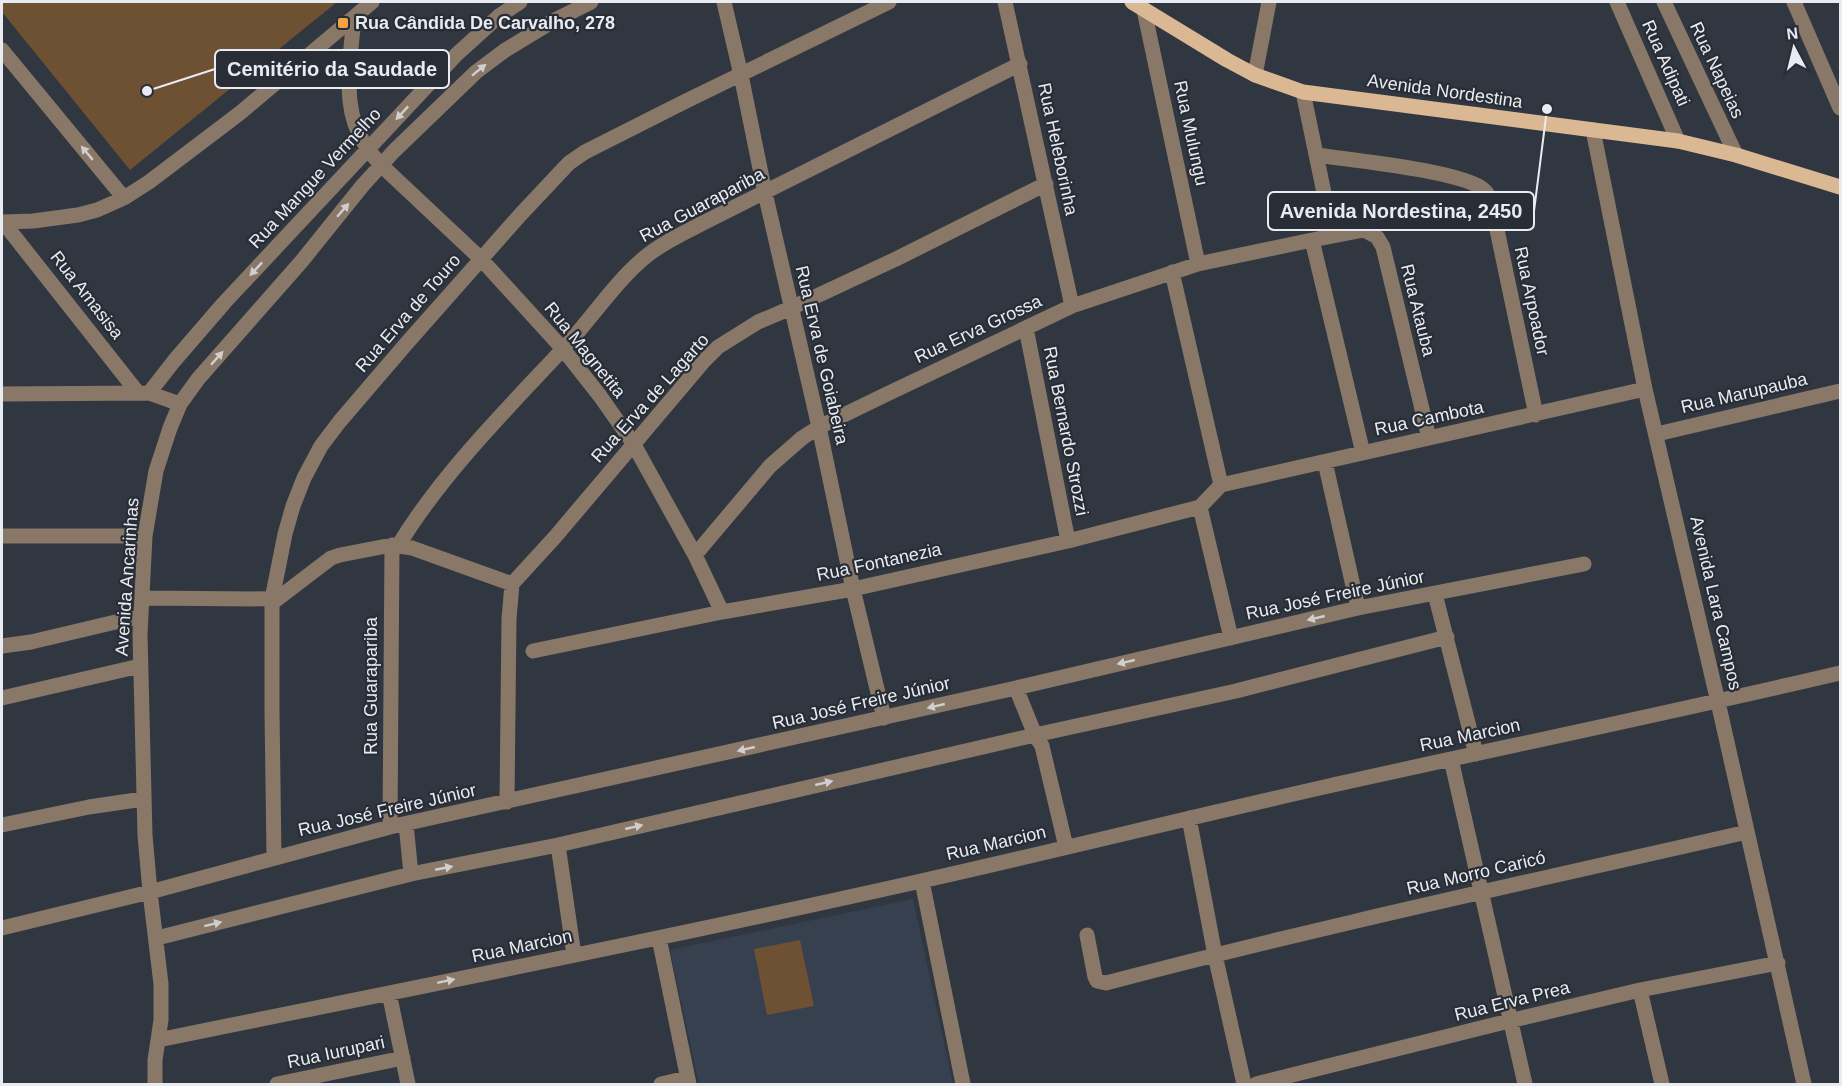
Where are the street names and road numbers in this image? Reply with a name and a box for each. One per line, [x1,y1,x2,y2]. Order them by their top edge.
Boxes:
street label: Rua Adipati [1638,17,1694,109]
street label: Rua Napeias [1686,19,1748,121]
street label: Avenida Nordestina [1366,70,1525,112]
street label: Rua Mulungu [1170,79,1212,187]
street label: Rua Heleborinha [1034,81,1082,218]
street label: Rua Mangue Vermelho [245,104,385,252]
street label: Rua Guarapariba [636,163,769,246]
street label: Rua Arpoador [1511,245,1553,357]
street label: Rua Amasisa [46,247,128,344]
street label: Rua Erva de Touro [351,250,465,376]
street label: Rua Atauba [1397,262,1439,359]
street label: Rua Erva de Goiabeira [792,264,853,447]
street label: Rua Erva Grossa [911,290,1046,367]
street label: Rua Magnetita [540,298,630,403]
street label: Rua Erva de Lagarto [587,330,713,466]
street label: Rua Bernardo Strozzi [1040,345,1092,517]
street label: Rua Marupauba [1679,369,1810,417]
street label: Rua Cambota [1373,396,1486,439]
street label: Avenida Ancarinhas [111,497,143,657]
street label: Avenida Lara Campos [1686,514,1746,692]
street label: Rua Fontanezia [815,539,944,585]
street label: Rua José Freire Júnior [1244,566,1426,624]
street label: Rua Guarapariba [361,616,381,755]
street label: Rua José Freire Júnior [770,673,952,733]
street label: Rua Marcion [1418,715,1522,755]
street label: Rua José Freire Júnior [296,780,478,840]
street label: Rua Marcion [944,822,1048,864]
street label: Rua Morro Caricó [1405,847,1547,899]
street label: Rua Marcion [470,926,574,966]
street label: Rua Erva Prea [1452,977,1573,1025]
street label: Rua Iurupari [285,1032,387,1072]

